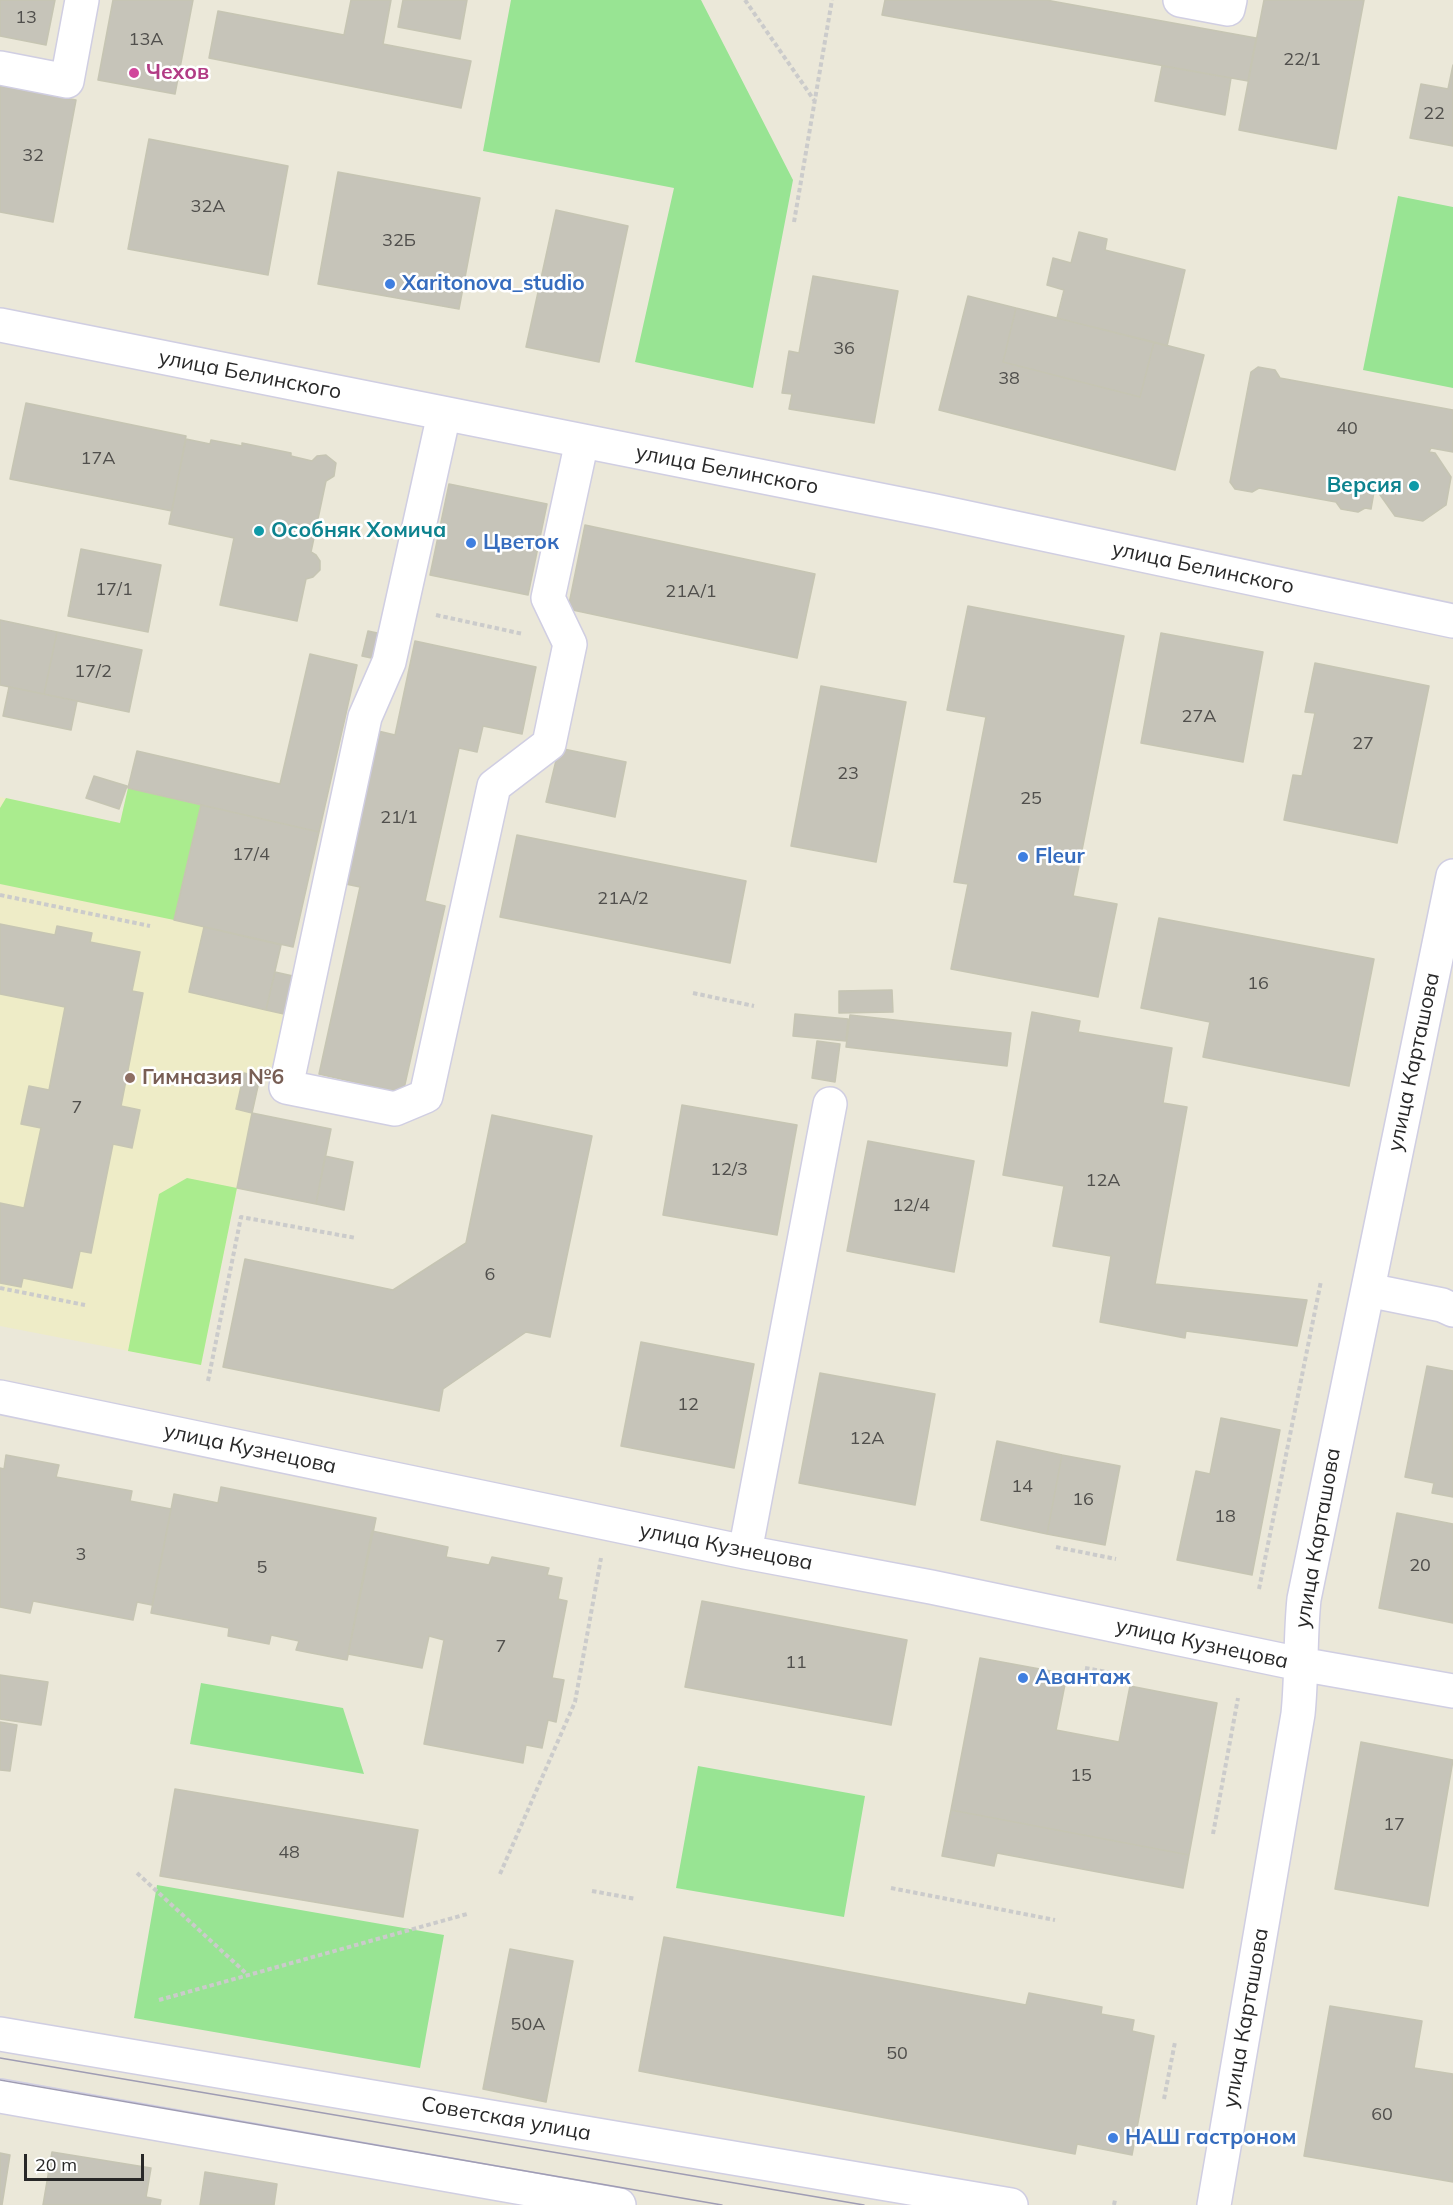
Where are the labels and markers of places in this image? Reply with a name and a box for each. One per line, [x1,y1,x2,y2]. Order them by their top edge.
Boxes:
place label: Чехов [146,60,209,86]
marker: Чехов [127,66,141,80]
place label: Xaritonova_studio [402,271,585,297]
marker: Xaritonova_studio [383,277,397,291]
place label: Версия [1327,473,1402,499]
marker: Версия [1407,479,1421,493]
place label: Особняк Хомича [271,518,446,544]
marker: Особняк Хомича [252,524,266,538]
place label: Цветок [483,530,559,556]
marker: Цветок [464,536,478,550]
place label: Fleur [1035,844,1085,870]
marker: Fleur [1016,850,1030,864]
place label: Гимназия №6 [142,1065,284,1091]
marker: Гимназия №6 [123,1071,137,1085]
place label: Авантаж [1035,1665,1131,1691]
marker: Авантаж [1016,1671,1030,1685]
place label: НАШ гастроном [1125,2125,1296,2151]
marker: НАШ гастроном [1106,2131,1120,2145]

